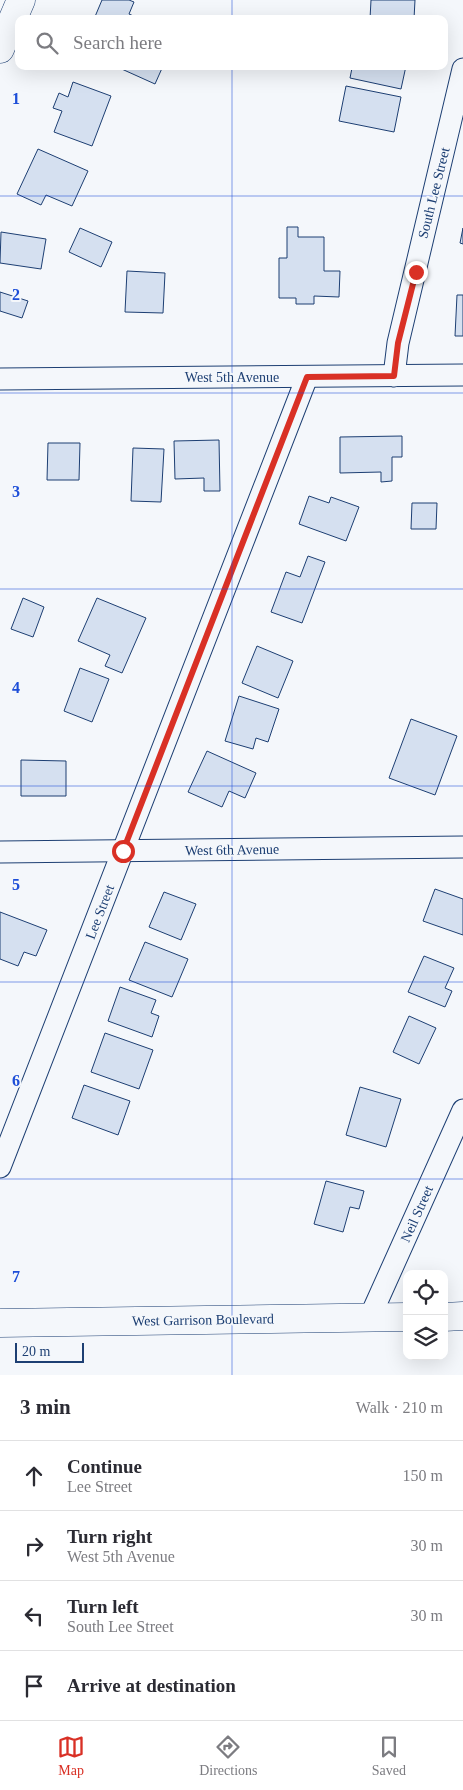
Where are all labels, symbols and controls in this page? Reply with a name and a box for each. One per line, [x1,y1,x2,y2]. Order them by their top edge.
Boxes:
search box [15,15,448,70]
icon: search [33,29,61,57]
text: Search here [73,32,162,53]
text: 1 [12,90,20,107]
street label: South Lee Street [415,146,453,240]
route end [405,261,428,284]
text: 2 [12,286,20,303]
street label: West 5th Avenue [185,370,279,385]
text: 3 [12,483,20,500]
text: 4 [12,679,20,696]
route start [112,840,135,863]
street label: West 6th Avenue [185,842,279,858]
text: 5 [12,876,20,893]
street label: Lee Street [83,883,117,941]
text: 6 [12,1072,20,1089]
street label: Neil Street [398,1183,436,1245]
text: 7 [12,1268,20,1285]
map controls [403,1270,448,1360]
button: locate [403,1270,448,1315]
street label: West Garrison Boulevard [132,1311,274,1329]
button: layers [403,1315,448,1360]
scale bar [15,1340,84,1363]
text: 20 m [22,1344,50,1359]
text: 3 min [20,1395,71,1419]
text: Walk · 210 m [356,1399,443,1416]
text: Continue [67,1456,142,1477]
icon: ahead [20,1462,48,1490]
text: 150 m [403,1467,443,1484]
text: Lee Street [67,1478,132,1495]
text: Turn right [67,1526,152,1547]
icon: right [20,1532,48,1560]
text: 30 m [411,1537,443,1554]
text: West 5th Avenue [67,1548,175,1565]
text: Turn left [67,1596,139,1617]
icon: left [20,1602,48,1630]
text: 30 m [411,1607,443,1624]
text: South Lee Street [67,1618,174,1635]
icon: arrive [20,1672,48,1700]
text: Arrive at destination [67,1675,236,1696]
tab: Map [57,1733,85,1779]
tab: Directions [199,1733,258,1779]
tab: Saved [372,1733,406,1779]

